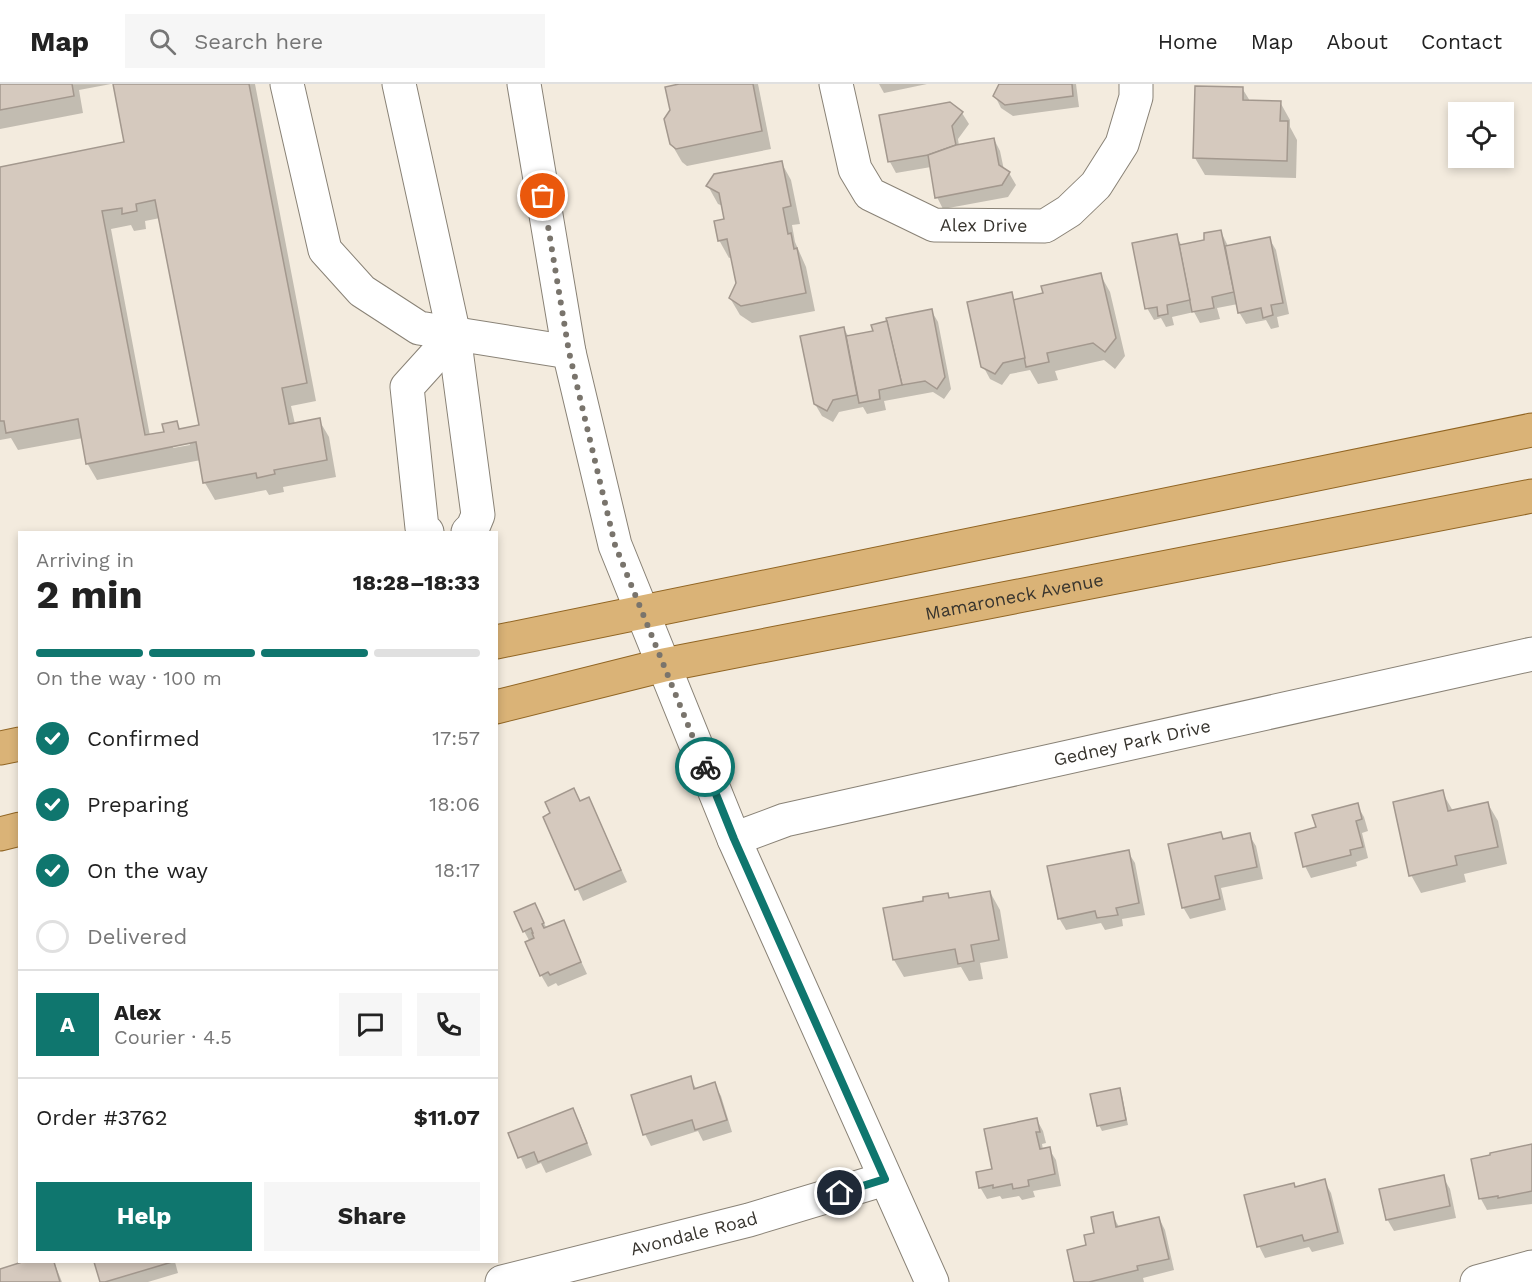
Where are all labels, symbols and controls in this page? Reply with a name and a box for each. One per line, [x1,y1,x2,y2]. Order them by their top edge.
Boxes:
search box [125,14,545,68]
text: Map [30,25,89,58]
icon: search [146,25,179,58]
text: Search here [194,29,323,54]
text: Home [1158,29,1218,54]
text: Map [1251,29,1294,54]
text: About [1327,29,1388,54]
text: Contact [1421,29,1502,54]
map controls [1448,102,1514,168]
button: locate [1448,102,1514,168]
pin [517,170,568,221]
icon: bag [526,179,559,212]
street label: Alex Drive [940,214,1028,236]
text: Arriving in [36,548,134,572]
street label: Mamaroneck Avenue [923,569,1105,624]
text: 18:28–18:33 [353,570,480,595]
text: 2 min [36,572,143,617]
text: On the way · 100 m [36,666,222,690]
street label: Gedney Park Drive [1052,715,1212,770]
icon: check [36,722,69,755]
text: Confirmed [87,726,200,751]
text: 17:57 [432,726,480,750]
courier [675,737,735,797]
icon: bike [689,751,722,784]
icon: check [36,788,69,821]
text: Preparing [87,792,188,817]
text: 18:06 [429,792,480,816]
icon: check [36,854,69,887]
text: On the way [87,858,208,883]
text: 18:17 [435,858,480,882]
text: Delivered [87,924,187,949]
button: chat [339,993,402,1056]
button: phone [417,993,480,1056]
text: Alex [114,1000,161,1025]
text: A [60,1012,75,1037]
text: Courier · 4.5 [114,1025,232,1049]
text: Order #3762 [36,1105,168,1130]
text: $11.07 [414,1105,480,1130]
pin [814,1167,865,1218]
icon: home [823,1176,856,1209]
button: Help [36,1182,252,1251]
button: Share [264,1182,480,1251]
street label: Avondale Road [628,1207,760,1259]

